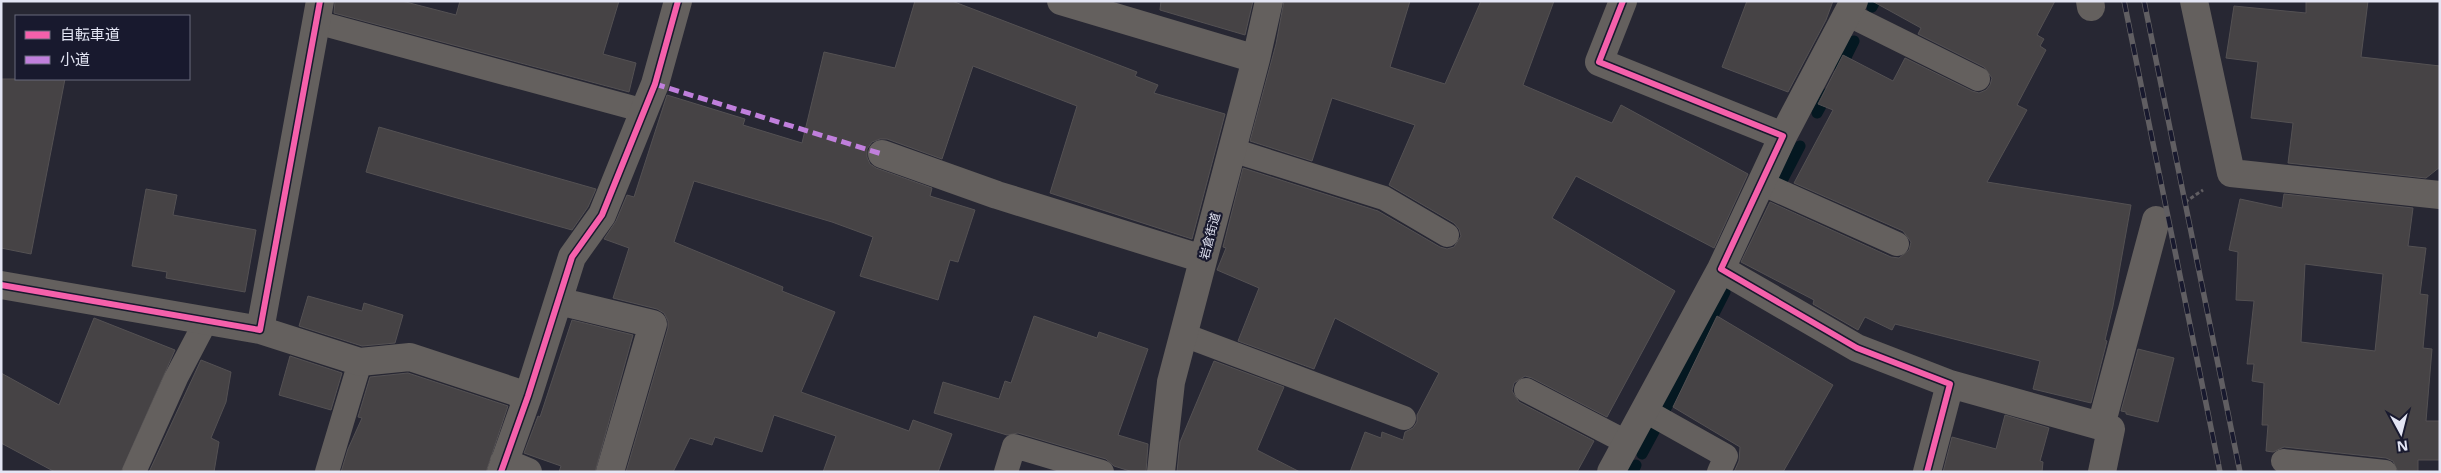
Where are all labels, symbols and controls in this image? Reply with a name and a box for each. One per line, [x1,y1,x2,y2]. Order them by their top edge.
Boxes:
legend [15,15,190,80]
text: 自転車道 [60,24,120,44]
text: 小道 [60,49,90,69]
street label: 岩倉街道 [1195,210,1224,261]
north arrow [2376,408,2426,458]
text: N [2396,436,2409,457]

